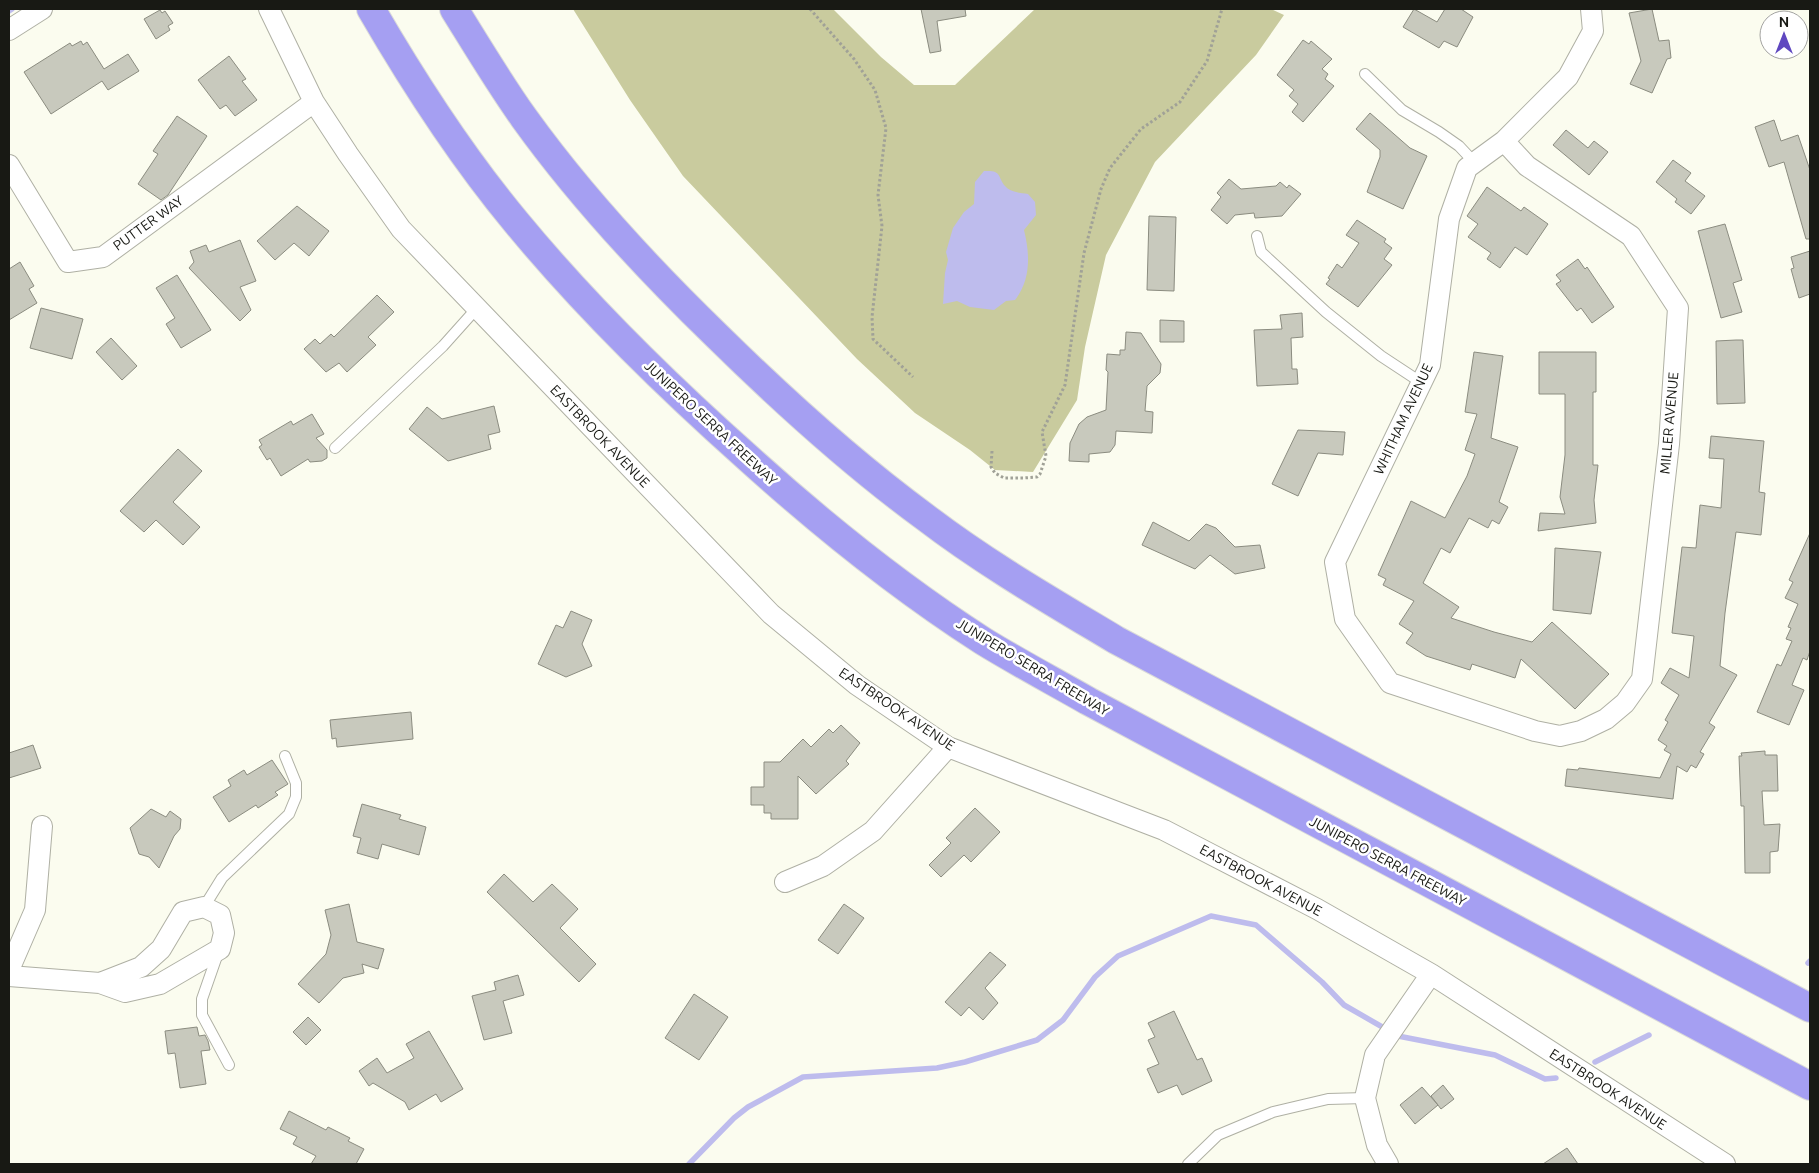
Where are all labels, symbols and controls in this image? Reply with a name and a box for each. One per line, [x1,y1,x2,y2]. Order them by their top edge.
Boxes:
north arrow [1759,10,1809,60]
text: N [1779,14,1789,30]
street label: PUTTER WAY [110,192,186,254]
street label: JUNIPERO SERRA FREEWAY [641,357,781,489]
street label: WHITHAM AVENUE [1370,361,1436,477]
street label: MILLER AVENUE [1657,371,1681,475]
street label: EASTBROOK AVENUE [547,381,653,491]
street label: JUNIPERO SERRA FREEWAY [954,615,1112,719]
street label: EASTBROOK AVENUE [836,664,958,754]
street label: JUNIPERO SERRA FREEWAY [1307,813,1469,909]
street label: EASTBROOK AVENUE [1197,841,1325,919]
street label: EASTBROOK AVENUE [1547,1045,1670,1133]

